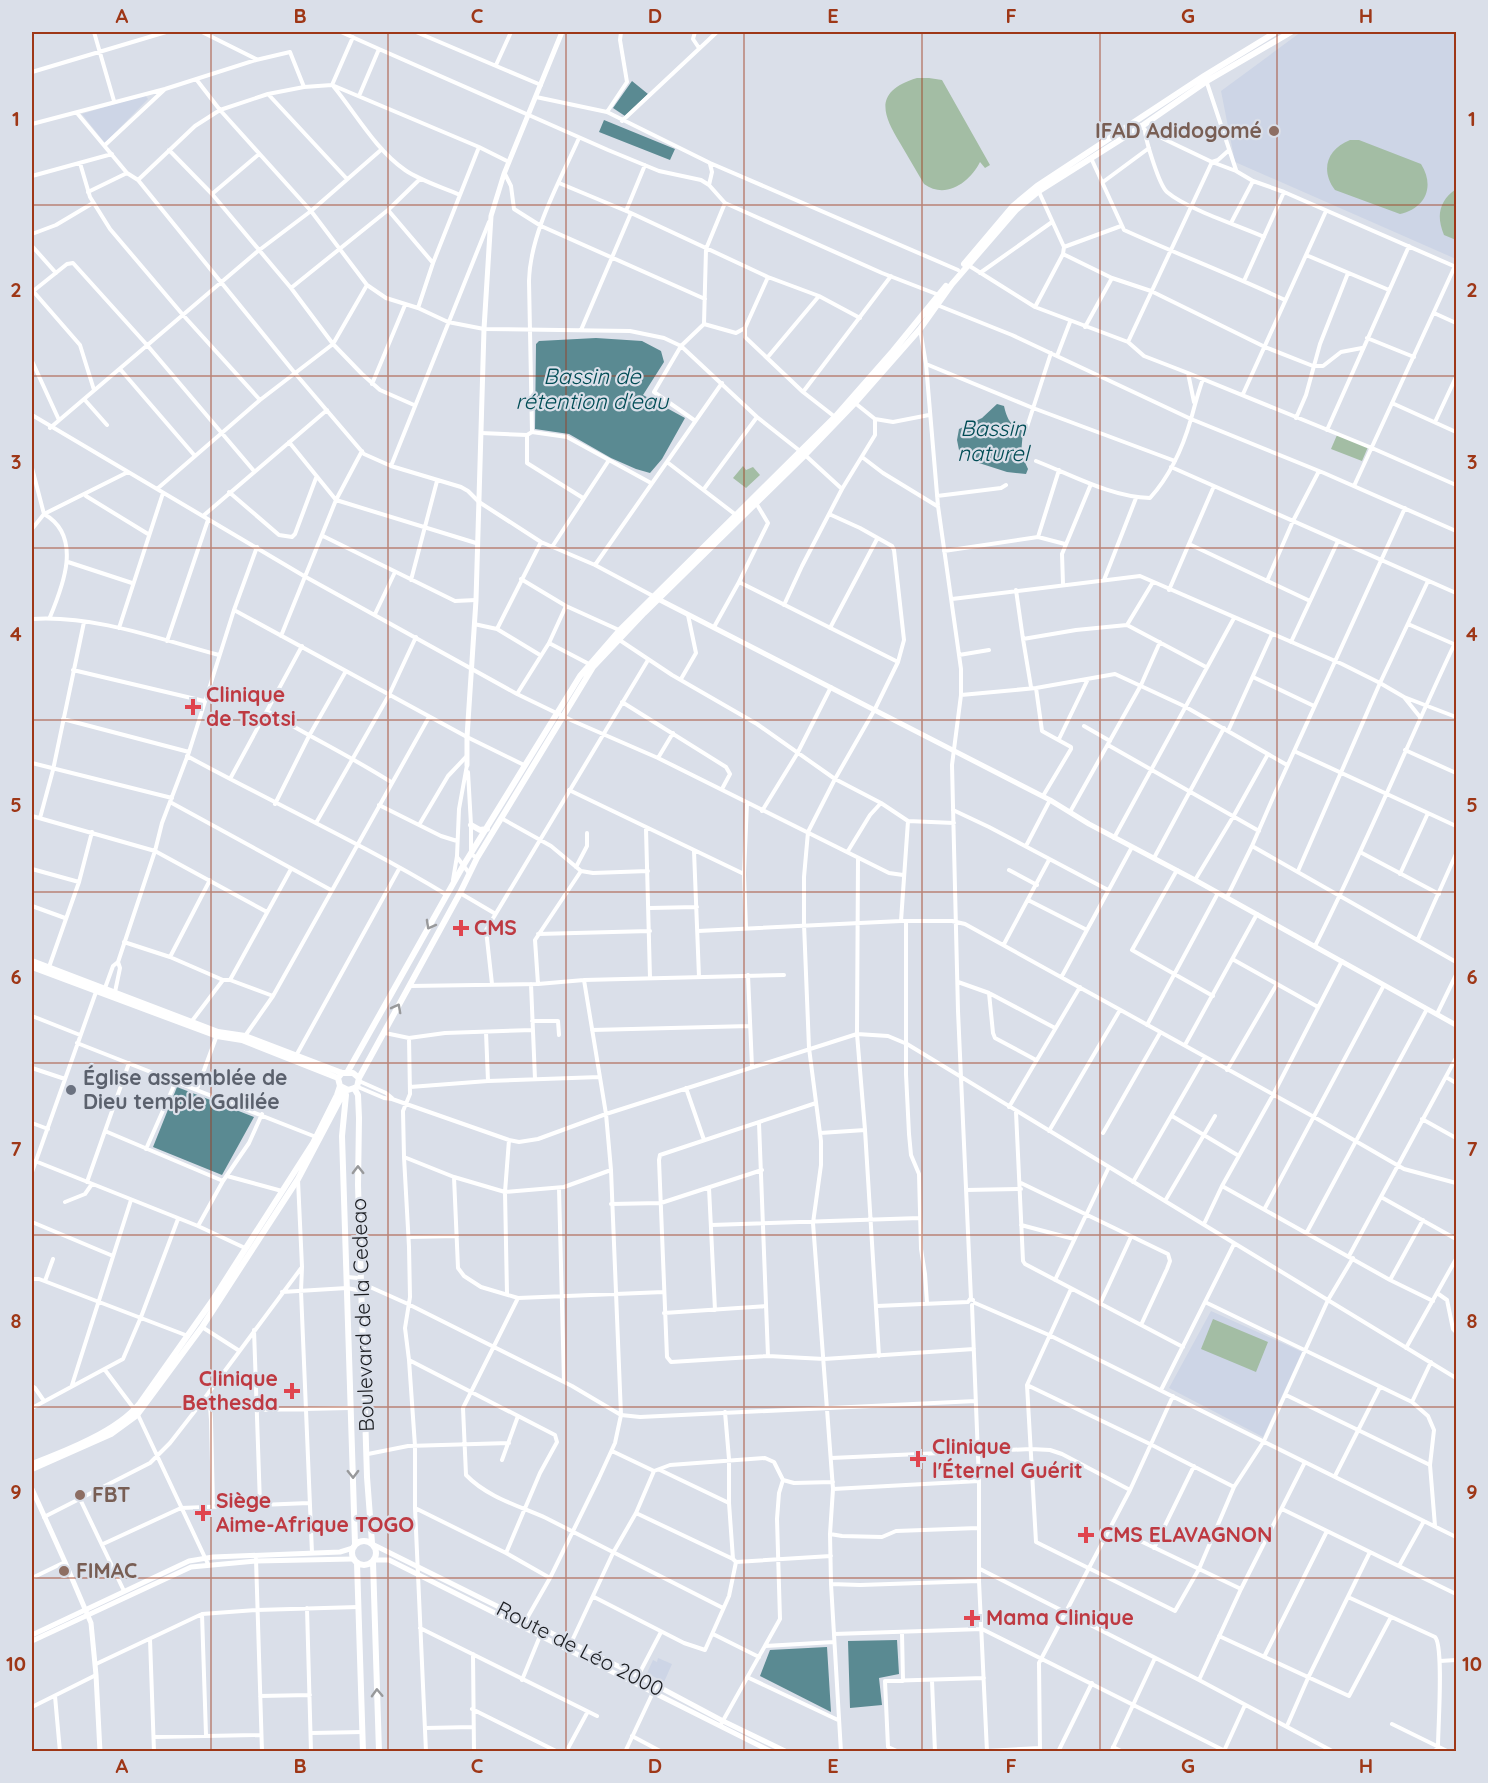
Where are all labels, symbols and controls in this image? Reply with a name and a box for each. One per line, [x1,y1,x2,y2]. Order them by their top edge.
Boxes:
text: A [116,3,129,28]
text: B [293,3,307,28]
text: C [471,3,484,28]
text: D [648,3,662,28]
text: E [827,3,839,28]
text: F [1005,3,1017,28]
text: G [1181,3,1195,28]
text: H [1359,3,1373,28]
text: 1 [12,106,20,131]
text: 1 [1468,106,1476,131]
place label: IFAD Adidogomé [1095,117,1262,143]
marker: IFAD Adidogomé [1267,124,1281,138]
text: 2 [10,277,22,302]
text: 2 [1466,277,1478,302]
water label: Bassin de rétention d'eau [516,362,670,415]
water label: Bassin naturel [957,414,1032,467]
text: 3 [11,449,21,474]
text: 3 [1467,449,1477,474]
text: 4 [10,621,22,646]
text: 4 [1466,621,1478,646]
place label: Clinique de Tsotsi [206,681,296,731]
marker: Clinique de Tsotsi [184,698,202,716]
text: 5 [10,792,22,817]
text: 5 [1466,792,1478,817]
place label: CMS [474,914,517,940]
one-way arrow [426,919,437,929]
marker: CMS [452,919,470,937]
text: 6 [10,964,22,989]
text: 6 [1466,964,1478,989]
one-way arrow [390,1004,401,1014]
place label: Église assemblée de Dieu temple Galilée [83,1064,288,1114]
marker: Église assemblée de Dieu temple Galilée [64,1083,78,1097]
text: 7 [11,1136,22,1161]
text: 7 [1467,1136,1478,1161]
one-way arrow [352,1166,364,1175]
street label: Boulevard de la Cedeao [345,1198,379,1432]
text: 8 [11,1308,22,1333]
text: 8 [1467,1308,1478,1333]
place label: Clinique Bethesda [182,1365,278,1415]
marker: Clinique Bethesda [283,1382,301,1400]
place label: Clinique l'Éternel Guérit [932,1433,1083,1483]
marker: Clinique l'Éternel Guérit [909,1450,927,1468]
one-way arrow [347,1470,359,1479]
text: 9 [10,1479,22,1504]
text: 9 [1466,1479,1478,1504]
place label: FBT [92,1481,130,1507]
place label: Siège Aime-Afrique TOGO [216,1487,414,1537]
marker: FBT [73,1488,87,1502]
marker: Siège Aime-Afrique TOGO [194,1504,212,1522]
place label: CMS ELAVAGNON [1100,1521,1272,1547]
marker: CMS ELAVAGNON [1077,1526,1095,1544]
place label: FIMAC [76,1557,137,1583]
marker: FIMAC [57,1564,71,1578]
street label: Route de Léo 2000 [493,1595,668,1701]
place label: Mama Clinique [986,1604,1134,1630]
marker: Mama Clinique [963,1609,981,1627]
text: 10 [6,1651,26,1676]
text: 10 [1462,1651,1482,1676]
one-way arrow [371,1689,384,1698]
text: A [116,1753,129,1778]
text: B [293,1753,307,1778]
text: C [471,1753,484,1778]
text: D [648,1753,662,1778]
text: E [827,1753,839,1778]
text: F [1005,1753,1017,1778]
text: G [1181,1753,1195,1778]
text: H [1359,1753,1373,1778]

